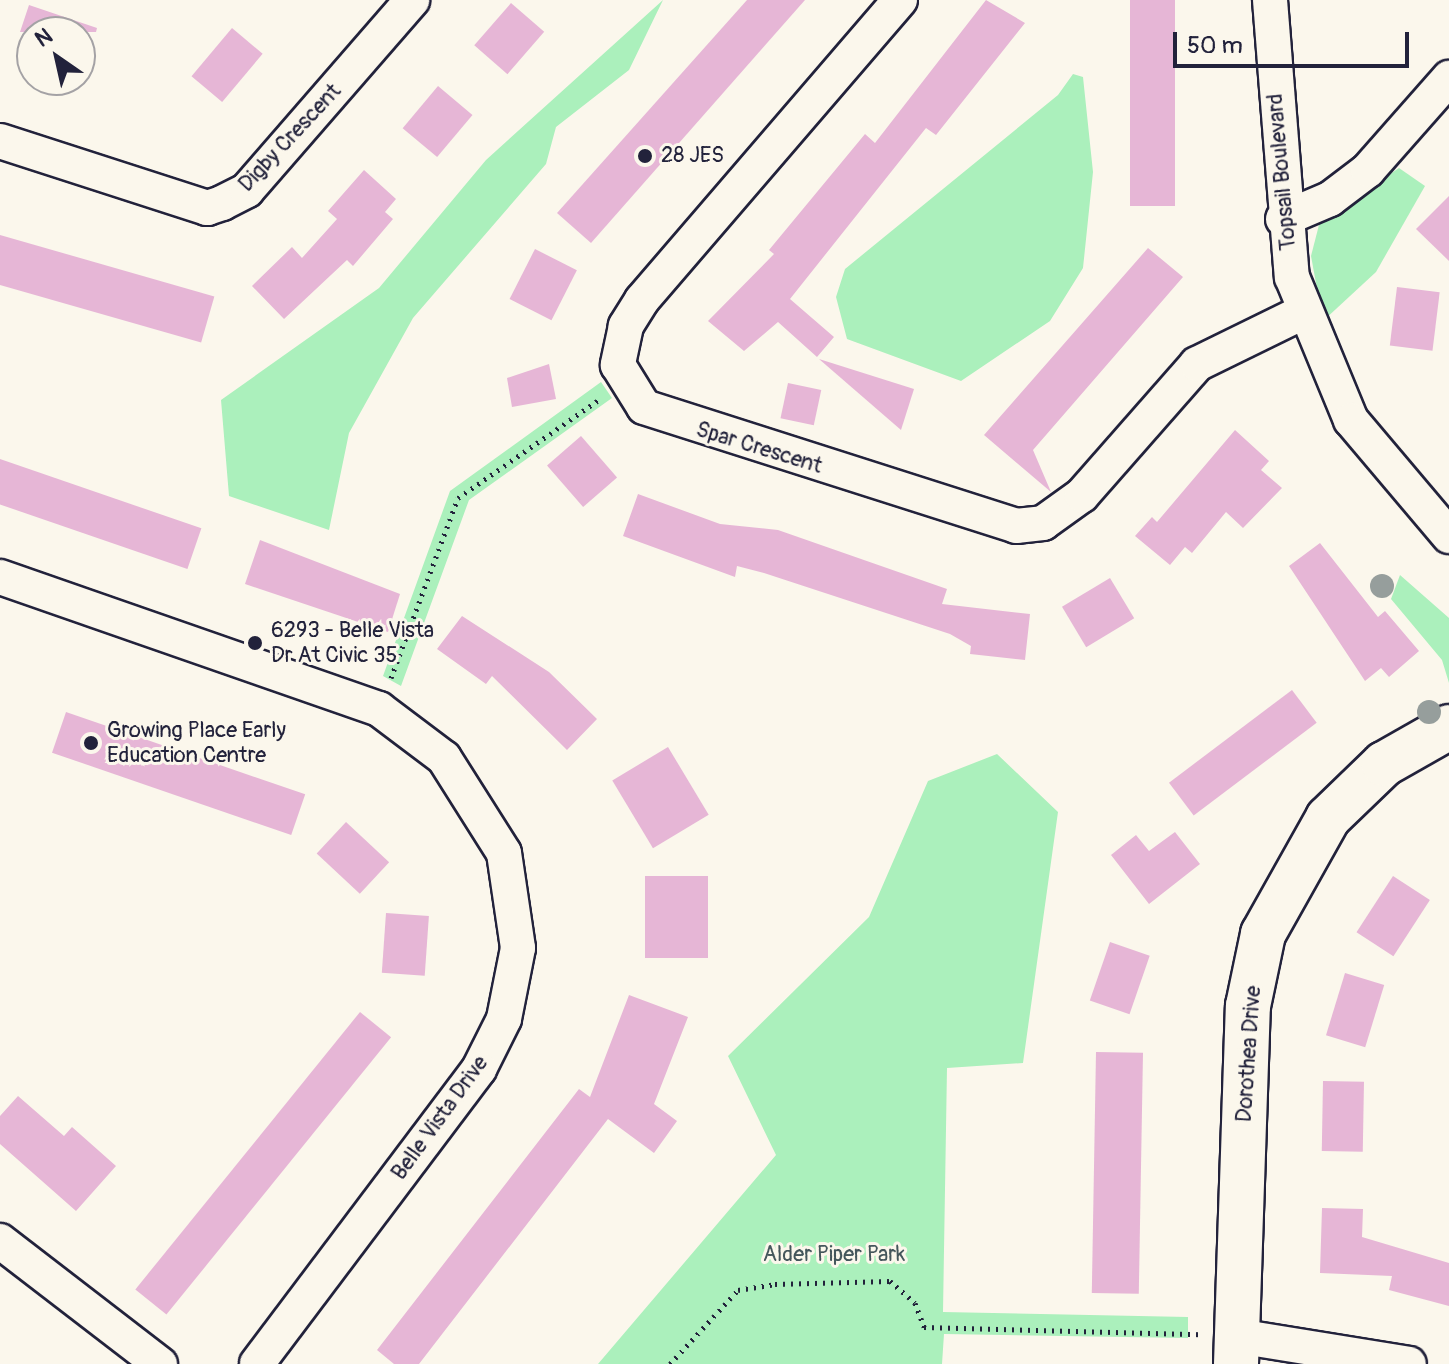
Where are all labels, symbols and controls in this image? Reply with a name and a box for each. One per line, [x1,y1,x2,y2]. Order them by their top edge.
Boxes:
north arrow [16,16,96,96]
scale bar [1177,16,1413,66]
text: N [30,22,58,54]
text: 50 m [1187,31,1243,60]
street label: Digby Crescent [233,78,347,198]
street label: Topsail Boulevard [1262,92,1302,252]
place label: 28 JES [661,143,724,169]
marker: 28 JES [636,147,654,165]
street label: Spar Crescent [693,416,825,480]
place label: 6293 - Belle Vista Dr At Civic 35 [271,617,434,668]
marker: 6293 - Belle Vista Dr At Civic 35 [246,634,264,652]
place label: Growing Place Early Education Centre [107,717,286,768]
marker: Growing Place Early Education Centre [82,734,100,752]
street label: Dorothea Drive [1231,985,1267,1123]
street label: Belle Vista Drive [386,1051,494,1185]
park label: Alder Piper Park [763,1242,905,1268]

